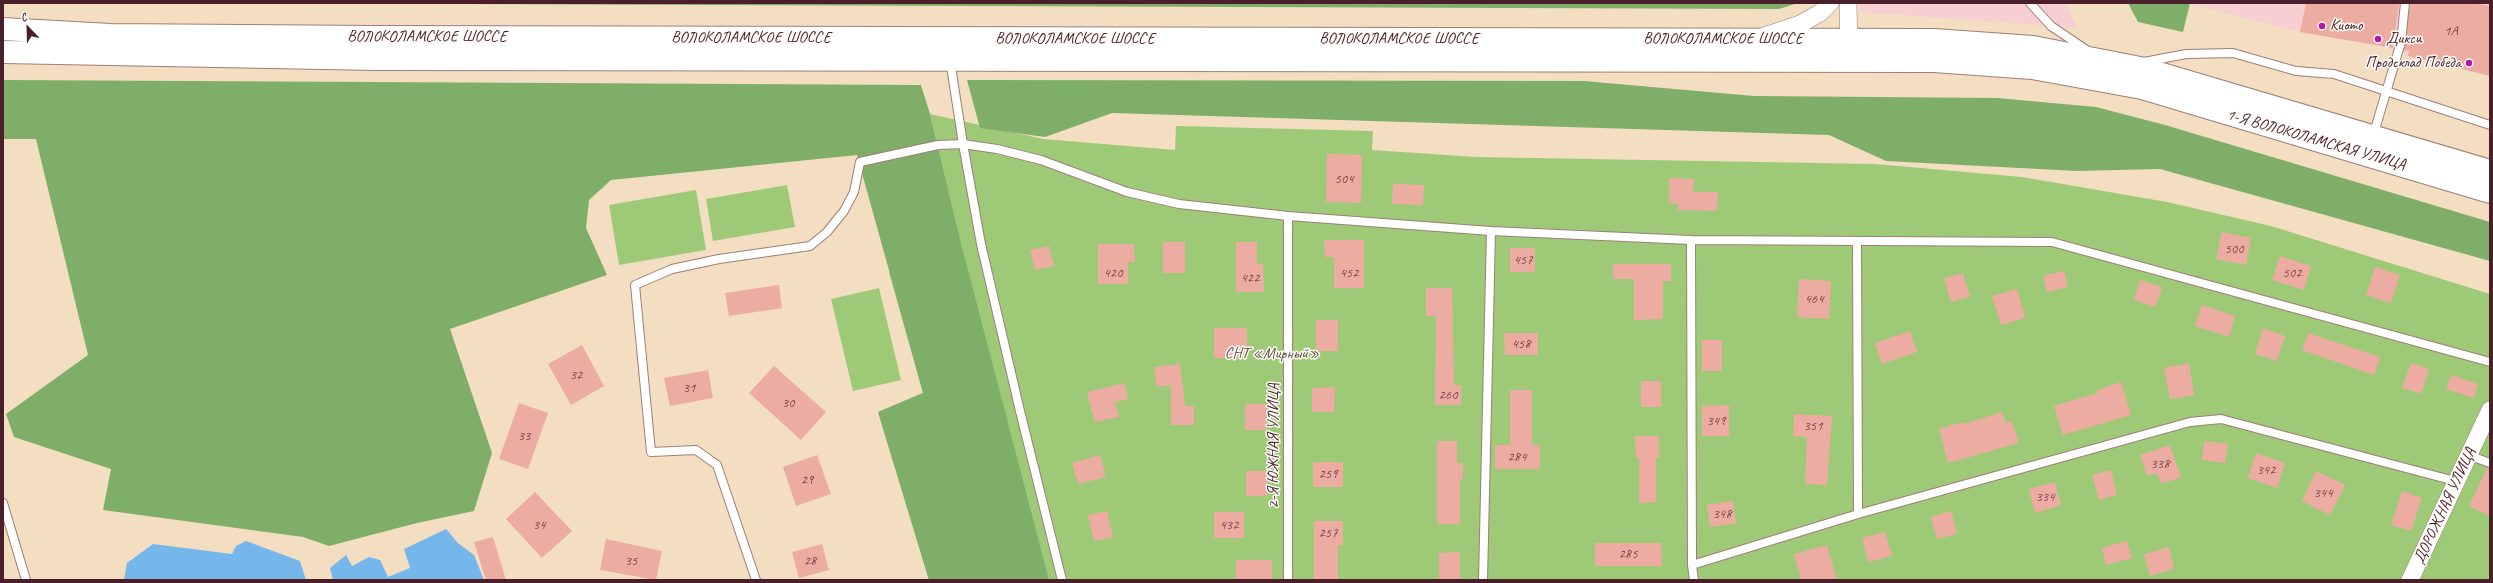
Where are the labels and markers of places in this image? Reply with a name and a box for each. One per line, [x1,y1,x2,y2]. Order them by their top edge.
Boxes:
place label: Киото [2330,16,2362,36]
marker: Киото [2317,21,2327,31]
place label: Дикси [2386,29,2422,49]
marker: Дикси [2373,34,2383,44]
place label: Продсклад Победа [2365,53,2461,73]
marker: Продсклад Победа [2464,58,2474,68]

